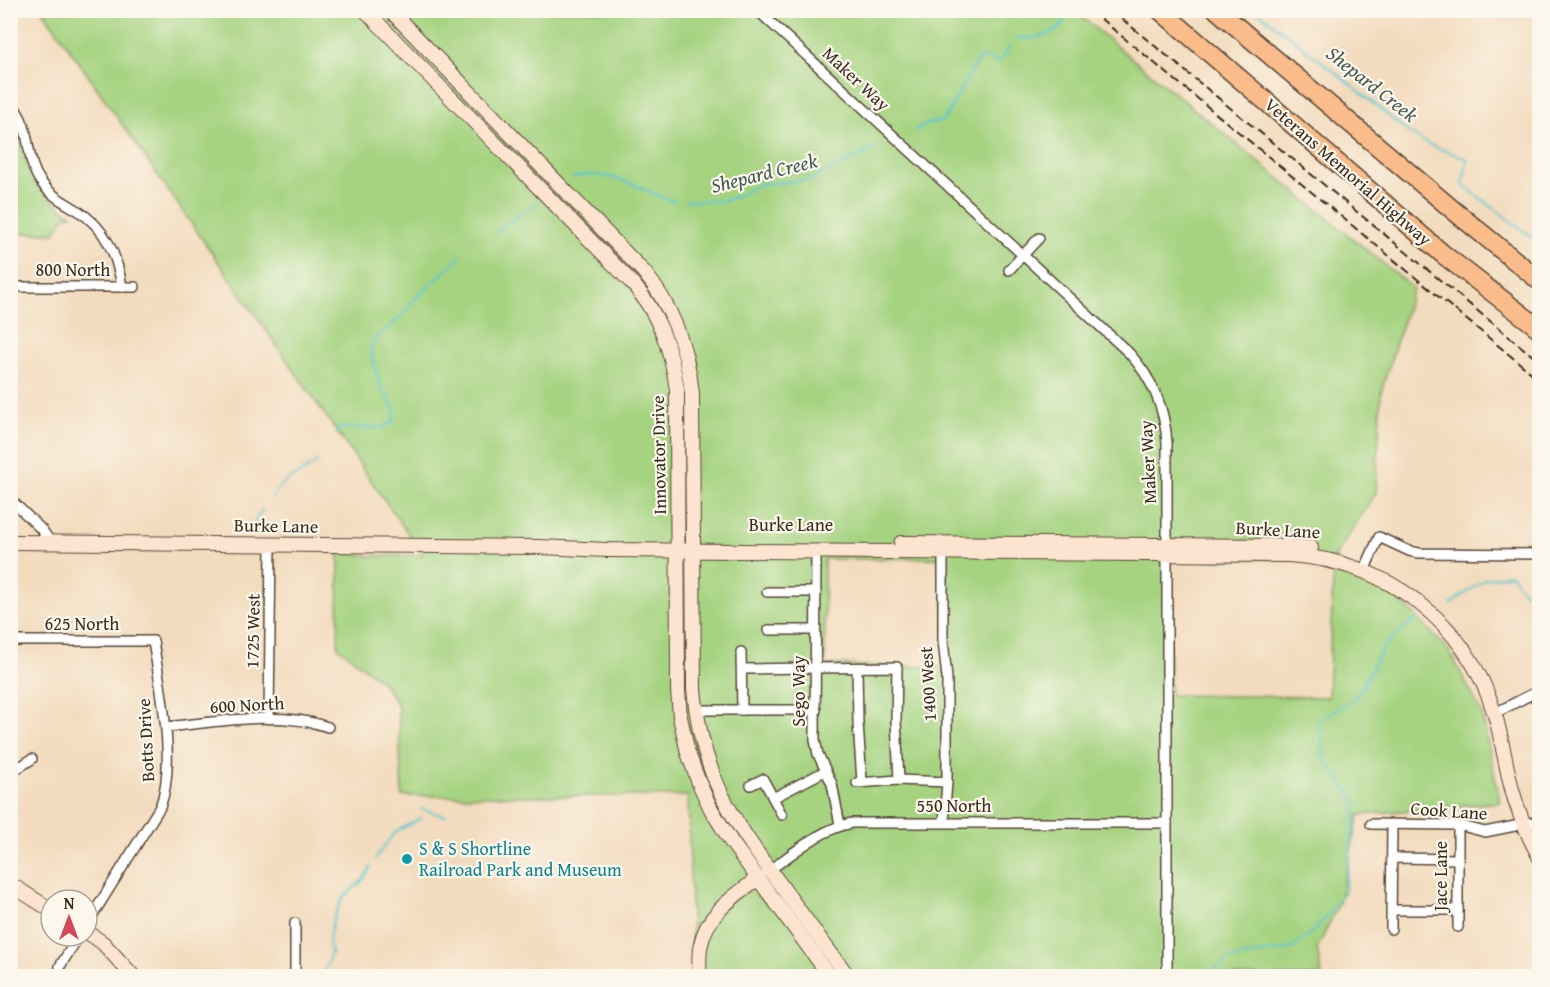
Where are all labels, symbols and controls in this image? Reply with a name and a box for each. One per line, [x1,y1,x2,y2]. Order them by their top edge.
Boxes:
water label: Shepard Creek [1320,39,1425,129]
street label: Maker Way [816,40,896,117]
street label: Veterans Memorial Highway [1259,91,1438,252]
water label: Shepard Creek [708,145,821,200]
street label: 800 North [36,256,110,283]
street label: Innovator Drive [644,395,673,515]
street label: Maker Way [1132,419,1163,505]
street label: Burke Lane [234,511,318,540]
street label: Burke Lane [749,511,833,538]
street label: Burke Lane [1235,514,1321,545]
street label: 1725 West [238,593,267,669]
street label: 625 North [45,610,119,637]
street label: 1400 West [912,645,943,722]
street label: Sego Way [785,655,812,727]
street label: 600 North [209,689,285,720]
street label: Botts Drive [130,698,161,782]
street label: 550 North [917,792,991,819]
street label: Cook Lane [1410,794,1488,827]
place label: S & S Shortline Railroad Park and Museum [419,835,622,883]
street label: Jace Lane [1427,841,1454,913]
marker: S & S Shortline Railroad Park and Museum [400,852,414,866]
north arrow [39,888,99,948]
text: N [64,891,75,915]

